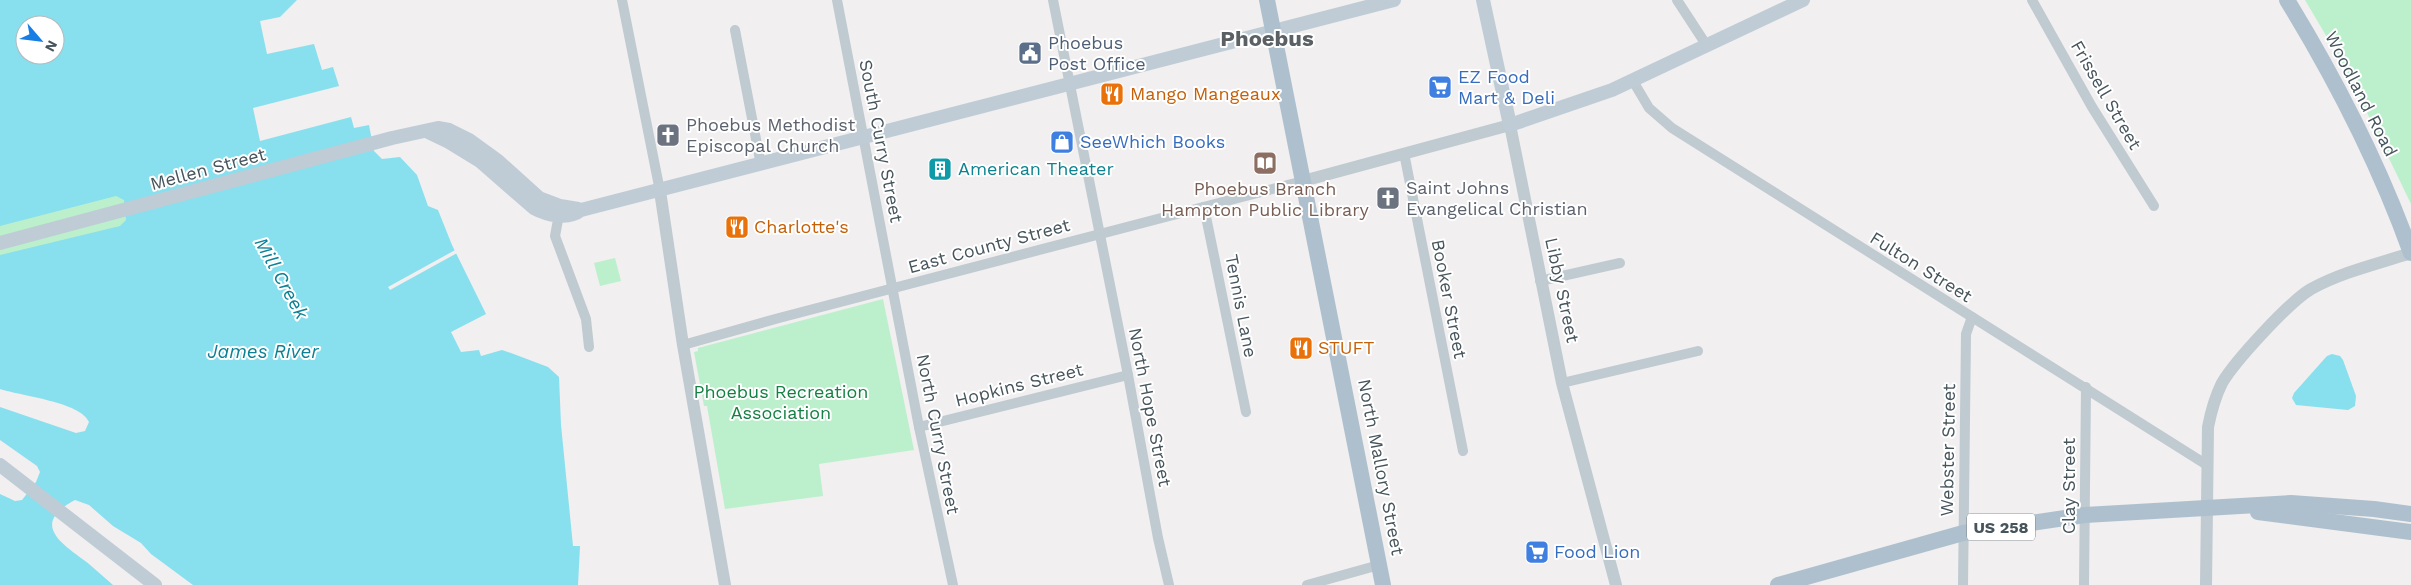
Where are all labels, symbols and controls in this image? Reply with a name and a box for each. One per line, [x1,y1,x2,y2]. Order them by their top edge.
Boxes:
north arrow [15,15,65,65]
district label: Phoebus [1220,26,1314,51]
street label: Woodland Road [2321,28,2402,160]
place label: Phoebus Post Office [1048,32,1146,74]
street label: Frissell Street [2067,36,2146,153]
text: N [42,38,61,54]
public building icon: Phoebus Post Office [1017,40,1043,66]
street label: South Curry Street [855,58,908,225]
place label: EZ Food Mart & Deli [1458,66,1555,108]
supermarket icon: EZ Food Mart & Deli [1427,74,1453,100]
restaurant icon: Mango Mangeaux [1099,81,1125,107]
place label: Mango Mangeaux [1130,83,1281,104]
place label: Phoebus Methodist Episcopal Church [686,114,856,156]
church icon: Phoebus Methodist Episcopal Church [655,122,681,148]
shop icon: SeeWhich Books [1049,129,1075,155]
place label: SeeWhich Books [1080,131,1225,152]
street label: Mellen Street [148,143,268,194]
library icon: Phoebus Branch Hampton Public Library [1252,150,1278,176]
building icon: American Theater [927,156,953,182]
place label: American Theater [958,158,1114,179]
place label: Saint Johns Evangelical Christian [1406,177,1588,219]
place label: Phoebus Branch Hampton Public Library [1161,178,1370,220]
church icon: Saint Johns Evangelical Christian [1375,185,1401,211]
restaurant icon: Charlotte's [724,214,750,240]
street label: East County Street [906,214,1073,277]
place label: Charlotte's [754,216,849,237]
street label: Fulton Street [1866,227,1977,307]
water label: Mill Creek [250,233,314,324]
street label: Libby Street [1541,235,1584,345]
street label: Booker Street [1428,238,1471,361]
street label: Tennis Lane [1221,253,1262,359]
street label: North Hope Street [1125,326,1176,489]
restaurant icon: STUFT [1288,335,1314,361]
place label: STUFT [1318,337,1375,358]
water label: James River [207,340,319,363]
street label: North Curry Street [913,352,964,516]
street label: Hopkins Street [953,358,1085,411]
street label: North Mallory Street [1354,377,1409,557]
park label: Phoebus Recreation Association [694,381,869,423]
street label: Webster Street [1936,383,1959,517]
street label: Clay Street [2058,437,2079,534]
road number: US 258 [1967,514,2035,540]
supermarket icon: Food Lion [1524,539,1550,565]
place label: Food Lion [1554,541,1641,562]

